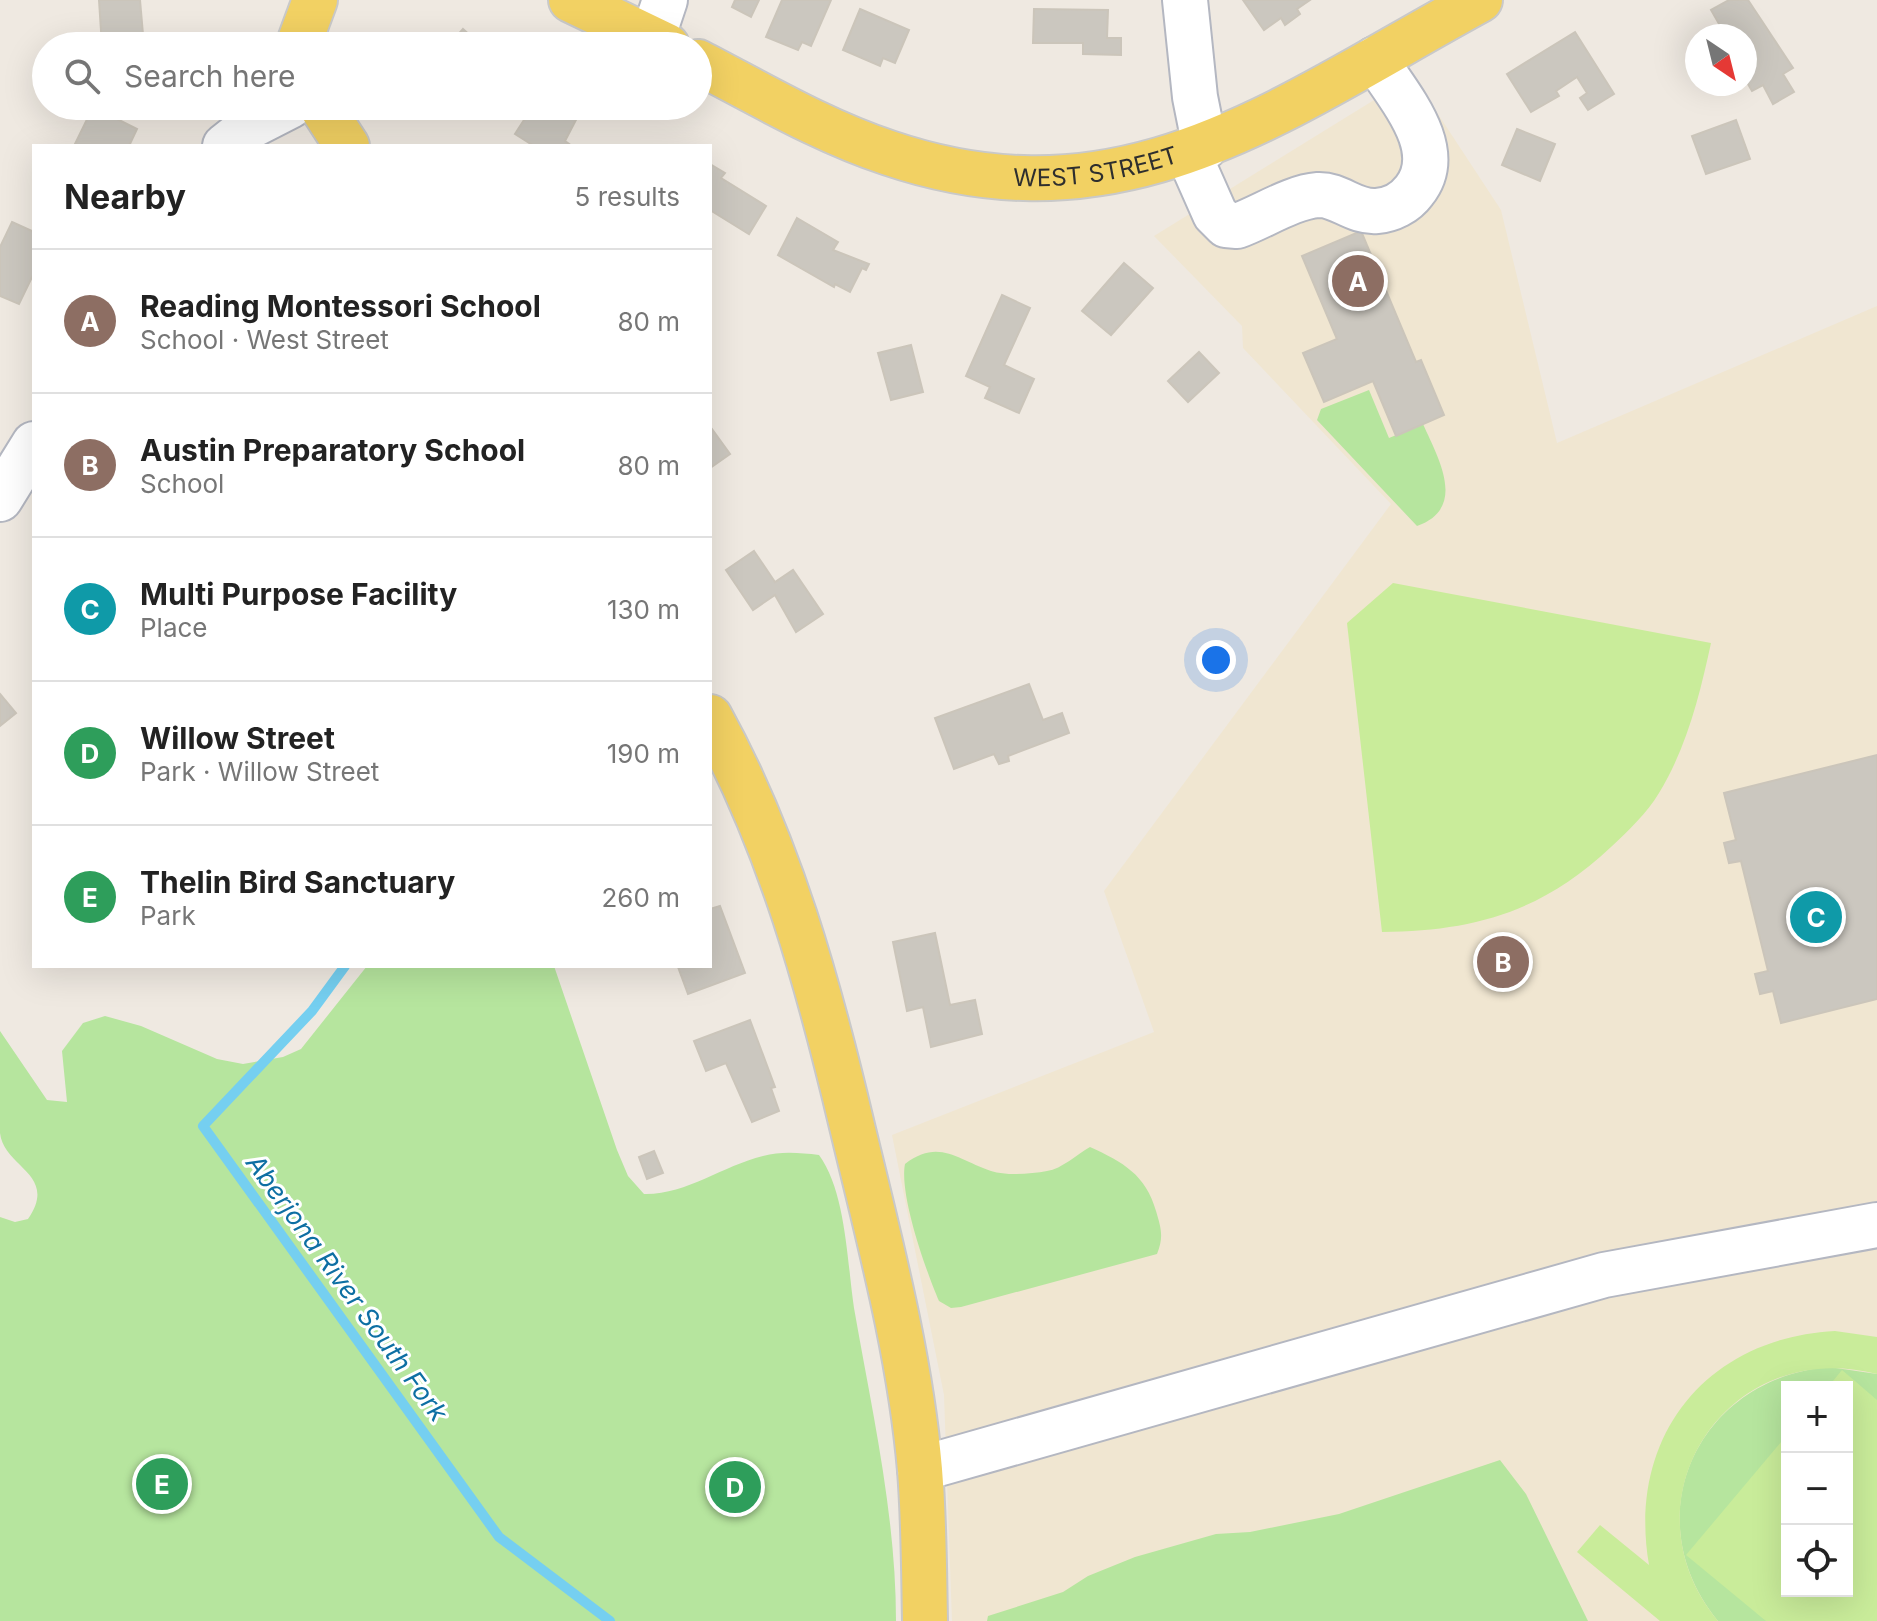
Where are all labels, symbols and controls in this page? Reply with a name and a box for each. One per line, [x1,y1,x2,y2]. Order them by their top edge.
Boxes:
north arrow [1685,24,1757,96]
search box [32,32,712,120]
icon: search [60,54,104,98]
text: Search here [124,58,296,94]
street label: WEST STREET [1013,140,1181,192]
text: Nearby [64,176,186,217]
text: 5 results [575,181,680,212]
pin: A [1332,251,1384,311]
text: Reading Montessori School [140,288,541,324]
text: A [80,306,100,337]
text: 80 m [617,306,680,337]
text: School · West Street [140,324,389,355]
text: Austin Preparatory School [140,432,525,468]
text: B [81,450,99,481]
text: 80 m [617,450,680,481]
text: School [140,468,224,499]
text: Multi Purpose Facility [140,576,457,612]
text: C [80,594,100,625]
text: 130 m [607,594,680,625]
text: Place [140,612,208,643]
your location [1196,640,1236,680]
text: Willow Street [140,720,335,756]
text: D [81,738,99,769]
text: 190 m [607,738,680,769]
text: Park · Willow Street [140,756,379,787]
text: Thelin Bird Sanctuary [140,864,455,900]
text: E [82,882,98,913]
text: 260 m [602,882,680,913]
pin: C [1790,887,1842,947]
text: Park [140,900,196,931]
pin: B [1477,932,1529,992]
water label: Aberjona River South Fork [240,1147,455,1428]
map controls [1781,1381,1853,1597]
button: + [1781,1381,1853,1453]
button: − [1781,1453,1853,1525]
pin: E [136,1454,188,1514]
pin: D [709,1457,761,1517]
button: locate [1781,1525,1853,1597]

